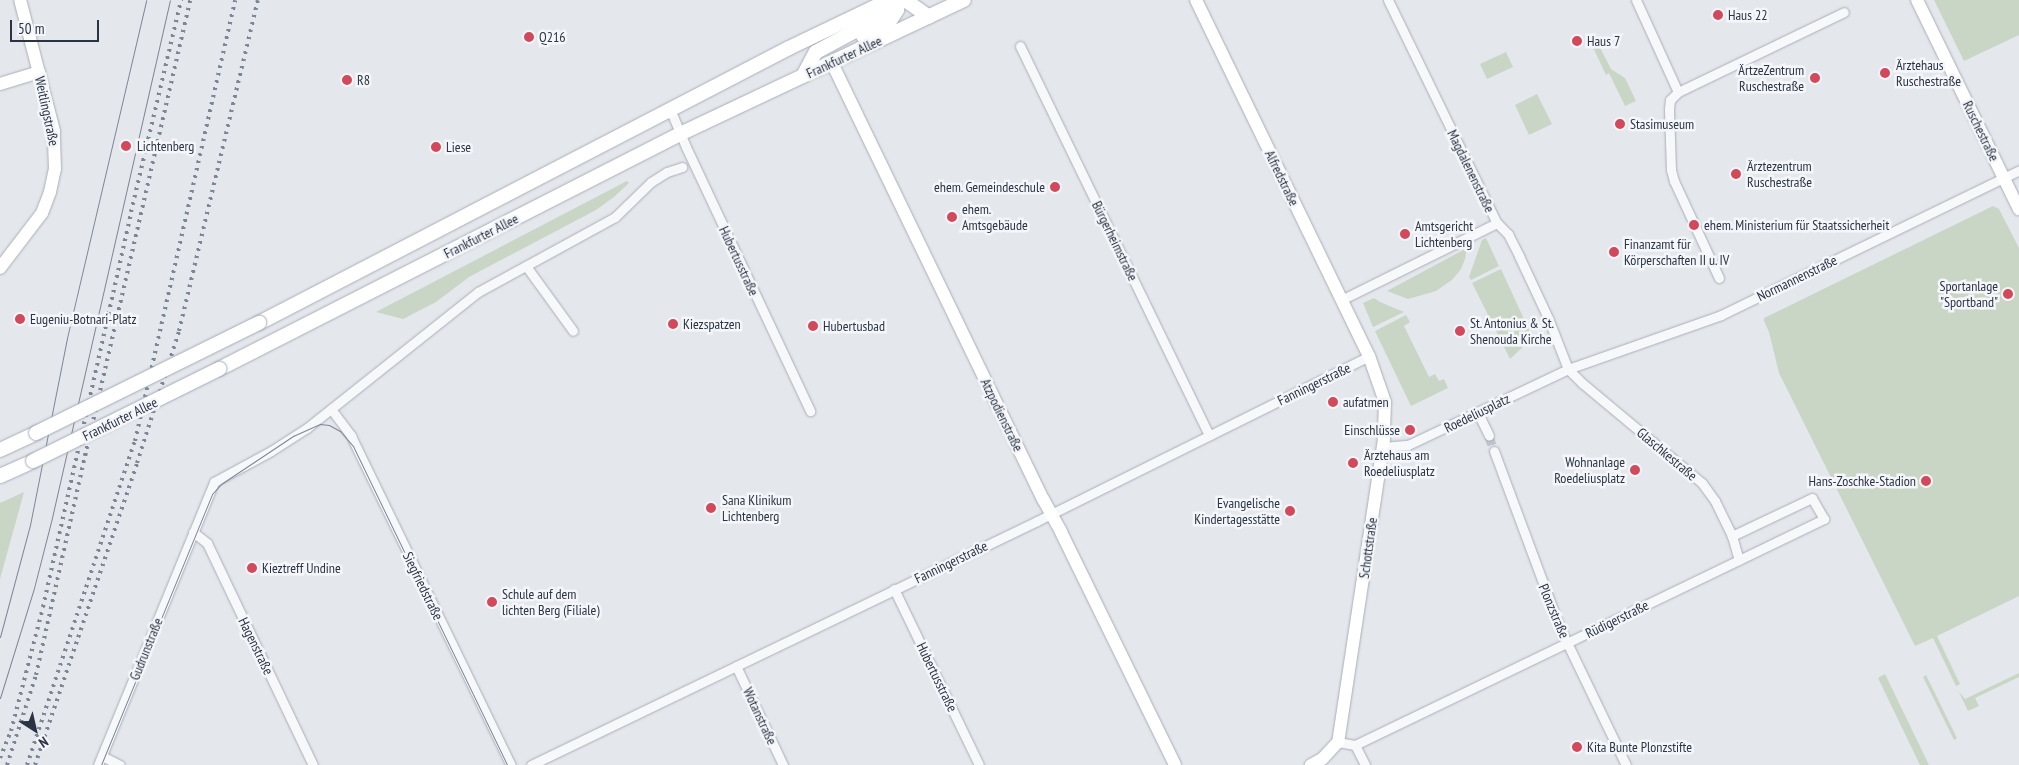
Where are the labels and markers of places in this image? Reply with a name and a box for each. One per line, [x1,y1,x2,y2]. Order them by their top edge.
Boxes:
place label: Haus 22 [1728,7,1767,23]
marker: Haus 22 [1712,9,1724,21]
place label: Q216 [539,29,566,45]
marker: Q216 [523,31,535,43]
place label: Haus 7 [1587,33,1620,49]
marker: Haus 7 [1571,35,1583,47]
place label: Ärztehaus Ruschestraße [1896,57,1961,90]
place label: ÄrtzeZentrum Ruschestraße [1738,62,1804,94]
marker: Ärztehaus Ruschestraße [1878,66,1892,80]
marker: ÄrtzeZentrum Ruschestraße [1808,71,1822,85]
place label: R8 [357,72,370,88]
marker: R8 [341,74,353,86]
place label: Stasimuseum [1630,116,1694,132]
marker: Stasimuseum [1614,118,1626,130]
place label: Lichtenberg [137,138,194,154]
marker: Lichtenberg [119,139,133,153]
place label: Liese [446,139,471,155]
marker: Liese [430,141,442,153]
place label: Ärztezentrum Ruschestraße [1747,158,1812,190]
marker: Ärztezentrum Ruschestraße [1729,167,1743,181]
place label: ehem. Gemeindeschule [933,179,1045,195]
marker: ehem. Gemeindeschule [1049,181,1061,193]
place label: ehem. Amtsgebäude [962,201,1028,233]
marker: ehem. Amtsgebäude [946,211,958,223]
place label: ehem. Ministerium für Staatssicherheit [1704,217,1890,233]
place label: Amtsgericht Lichtenberg [1415,218,1473,250]
marker: ehem. Ministerium für Staatssicherheit [1688,219,1700,231]
marker: Amtsgericht Lichtenberg [1399,228,1411,240]
place label: Finanzamt für Körperschaften II u. IV [1624,236,1730,268]
marker: Finanzamt für Körperschaften II u. IV [1608,246,1620,258]
place label: Sportanlage "Sportband" [1939,278,1998,310]
marker: Sportanlage "Sportband" [2002,288,2014,300]
place label: Eugeniu-Botnari-Platz [30,311,136,327]
marker: Eugeniu-Botnari-Platz [14,313,26,325]
place label: St. Antonius & St. Shenouda Kirche [1470,315,1555,348]
place label: Kiezspatzen [683,316,741,332]
marker: Kiezspatzen [667,318,679,330]
place label: Hubertusbad [823,318,885,334]
marker: Hubertusbad [807,320,819,332]
marker: St. Antonius & St. Shenouda Kirche [1454,325,1466,337]
place label: aufatmen [1343,394,1389,410]
marker: aufatmen [1327,396,1339,408]
place label: Einschlüsse [1344,422,1400,438]
marker: Einschlüsse [1404,424,1416,436]
place label: Ärztehaus am Roedeliusplatz [1364,447,1435,480]
place label: Wohnanlage Roedeliusplatz [1554,454,1625,487]
marker: Ärztehaus am Roedeliusplatz [1346,456,1360,470]
marker: Wohnanlage Roedeliusplatz [1629,464,1641,476]
place label: Hans-Zoschke-Stadion [1809,473,1916,489]
marker: Hans-Zoschke-Stadion [1920,475,1932,487]
place label: Sana Klinikum Lichtenberg [722,492,791,524]
place label: Evangelische Kindertagesstätte [1194,495,1280,528]
marker: Sana Klinikum Lichtenberg [704,501,718,515]
marker: Evangelische Kindertagesstätte [1284,505,1296,517]
place label: Kieztreff Undine [262,560,341,576]
marker: Kieztreff Undine [246,562,258,574]
place label: Schule auf dem lichten Berg (Filiale) [502,586,600,618]
marker: Schule auf dem lichten Berg (Filiale) [486,596,498,608]
place label: Kita Bunte Plonzstifte [1587,739,1692,755]
marker: Kita Bunte Plonzstifte [1571,741,1583,753]

